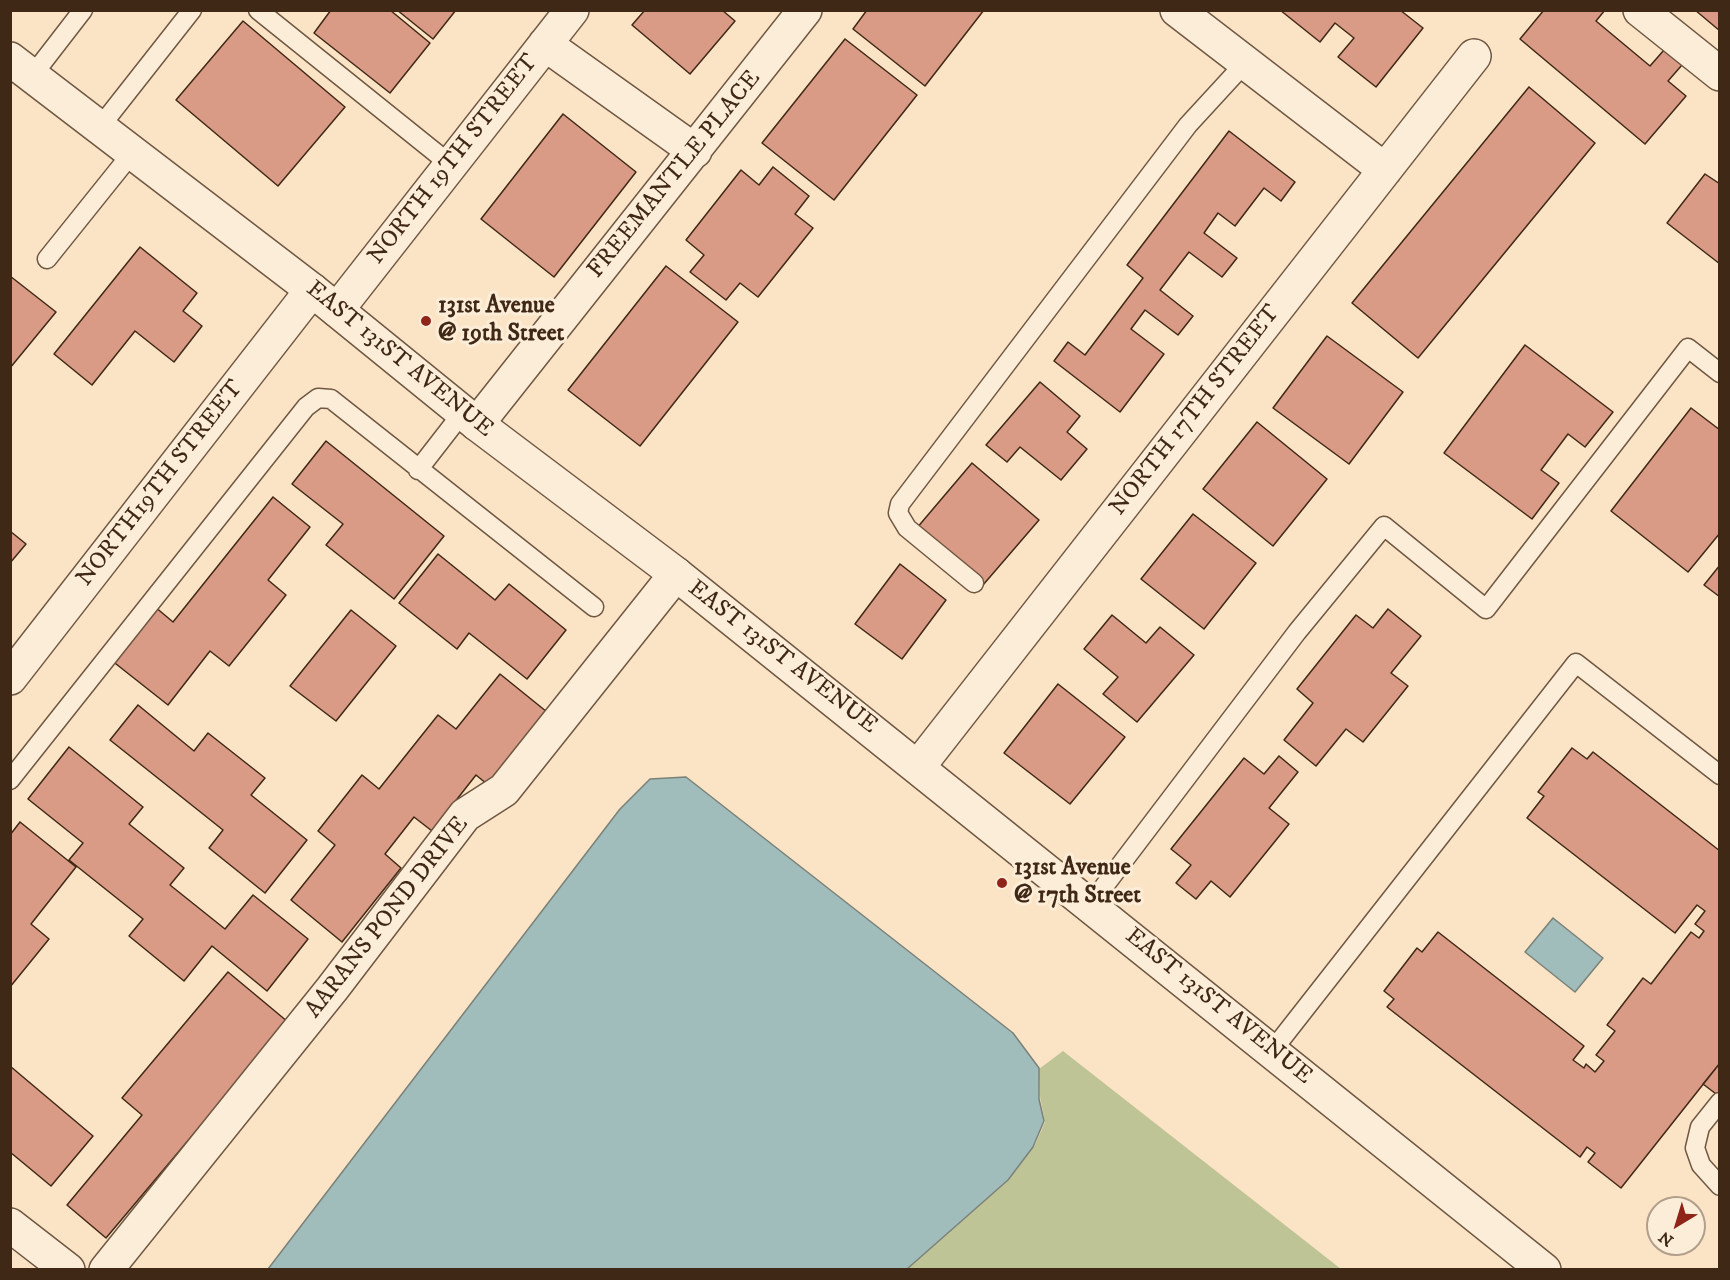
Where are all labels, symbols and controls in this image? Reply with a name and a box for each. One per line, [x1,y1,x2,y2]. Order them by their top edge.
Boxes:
street label: NORTH 19TH STREET [363,49,545,271]
street label: FREEMANTLE PLACE [582,65,768,285]
street label: EAST 131ST AVENUE [300,276,498,444]
place label: 131st Avenue @ 19th Street [438,293,564,349]
street label: NORTH 17TH STREET [1105,300,1287,522]
marker: 131st Avenue @ 19th Street [419,314,433,328]
street label: NORTH19TH STREET [72,375,250,593]
street label: EAST 131ST AVENUE [681,575,883,741]
street label: AARANS POND DRIVE [300,811,476,1025]
place label: 131st Avenue @ 17th Street [1014,855,1141,911]
marker: 131st Avenue @ 17th Street [995,876,1009,890]
street label: EAST 131ST AVENUE [1119,923,1317,1091]
north arrow [1646,1196,1706,1256]
text: N [1655,1227,1677,1251]

